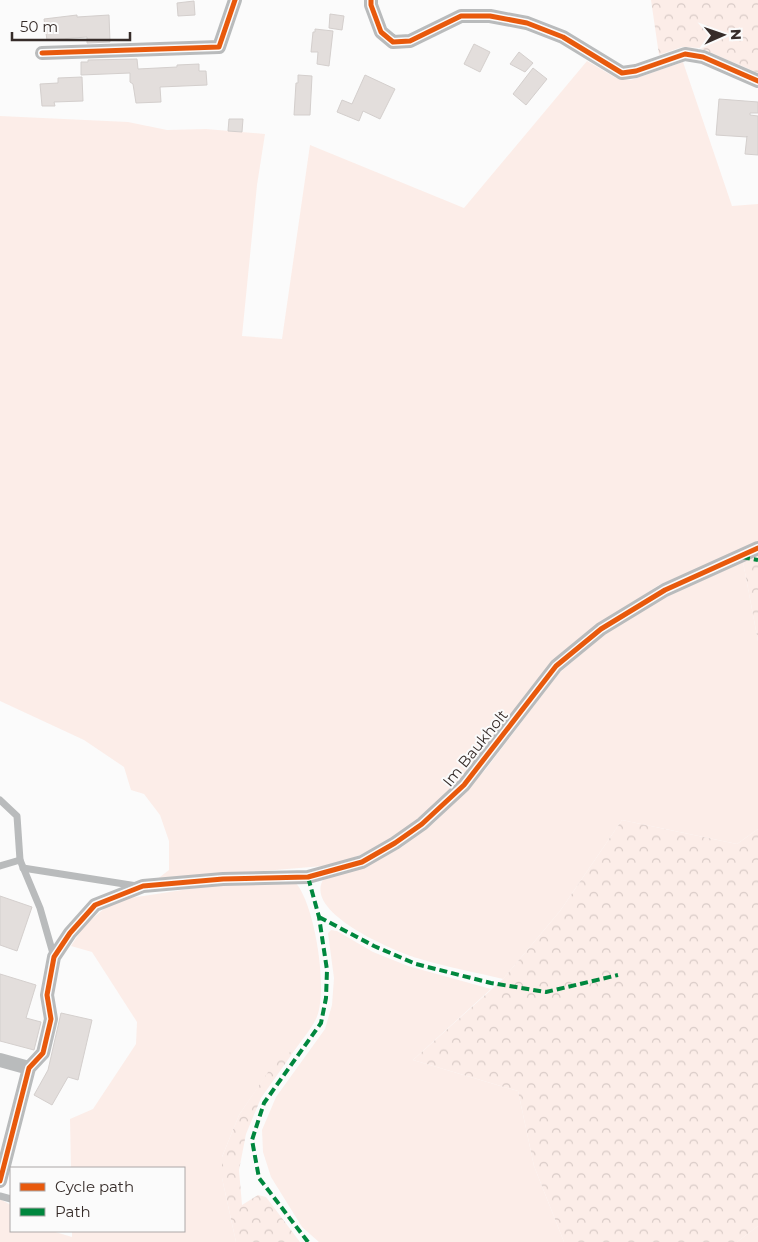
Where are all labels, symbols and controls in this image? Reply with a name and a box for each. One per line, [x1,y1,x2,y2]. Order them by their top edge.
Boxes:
scale bar [12,10,130,42]
north arrow [698,10,748,60]
text: 50 m [20,17,58,36]
text: N [727,29,745,41]
street label: Im Baukholt [438,706,512,790]
legend [10,1167,185,1232]
text: Cycle path [55,1177,134,1196]
text: Path [55,1202,91,1221]

